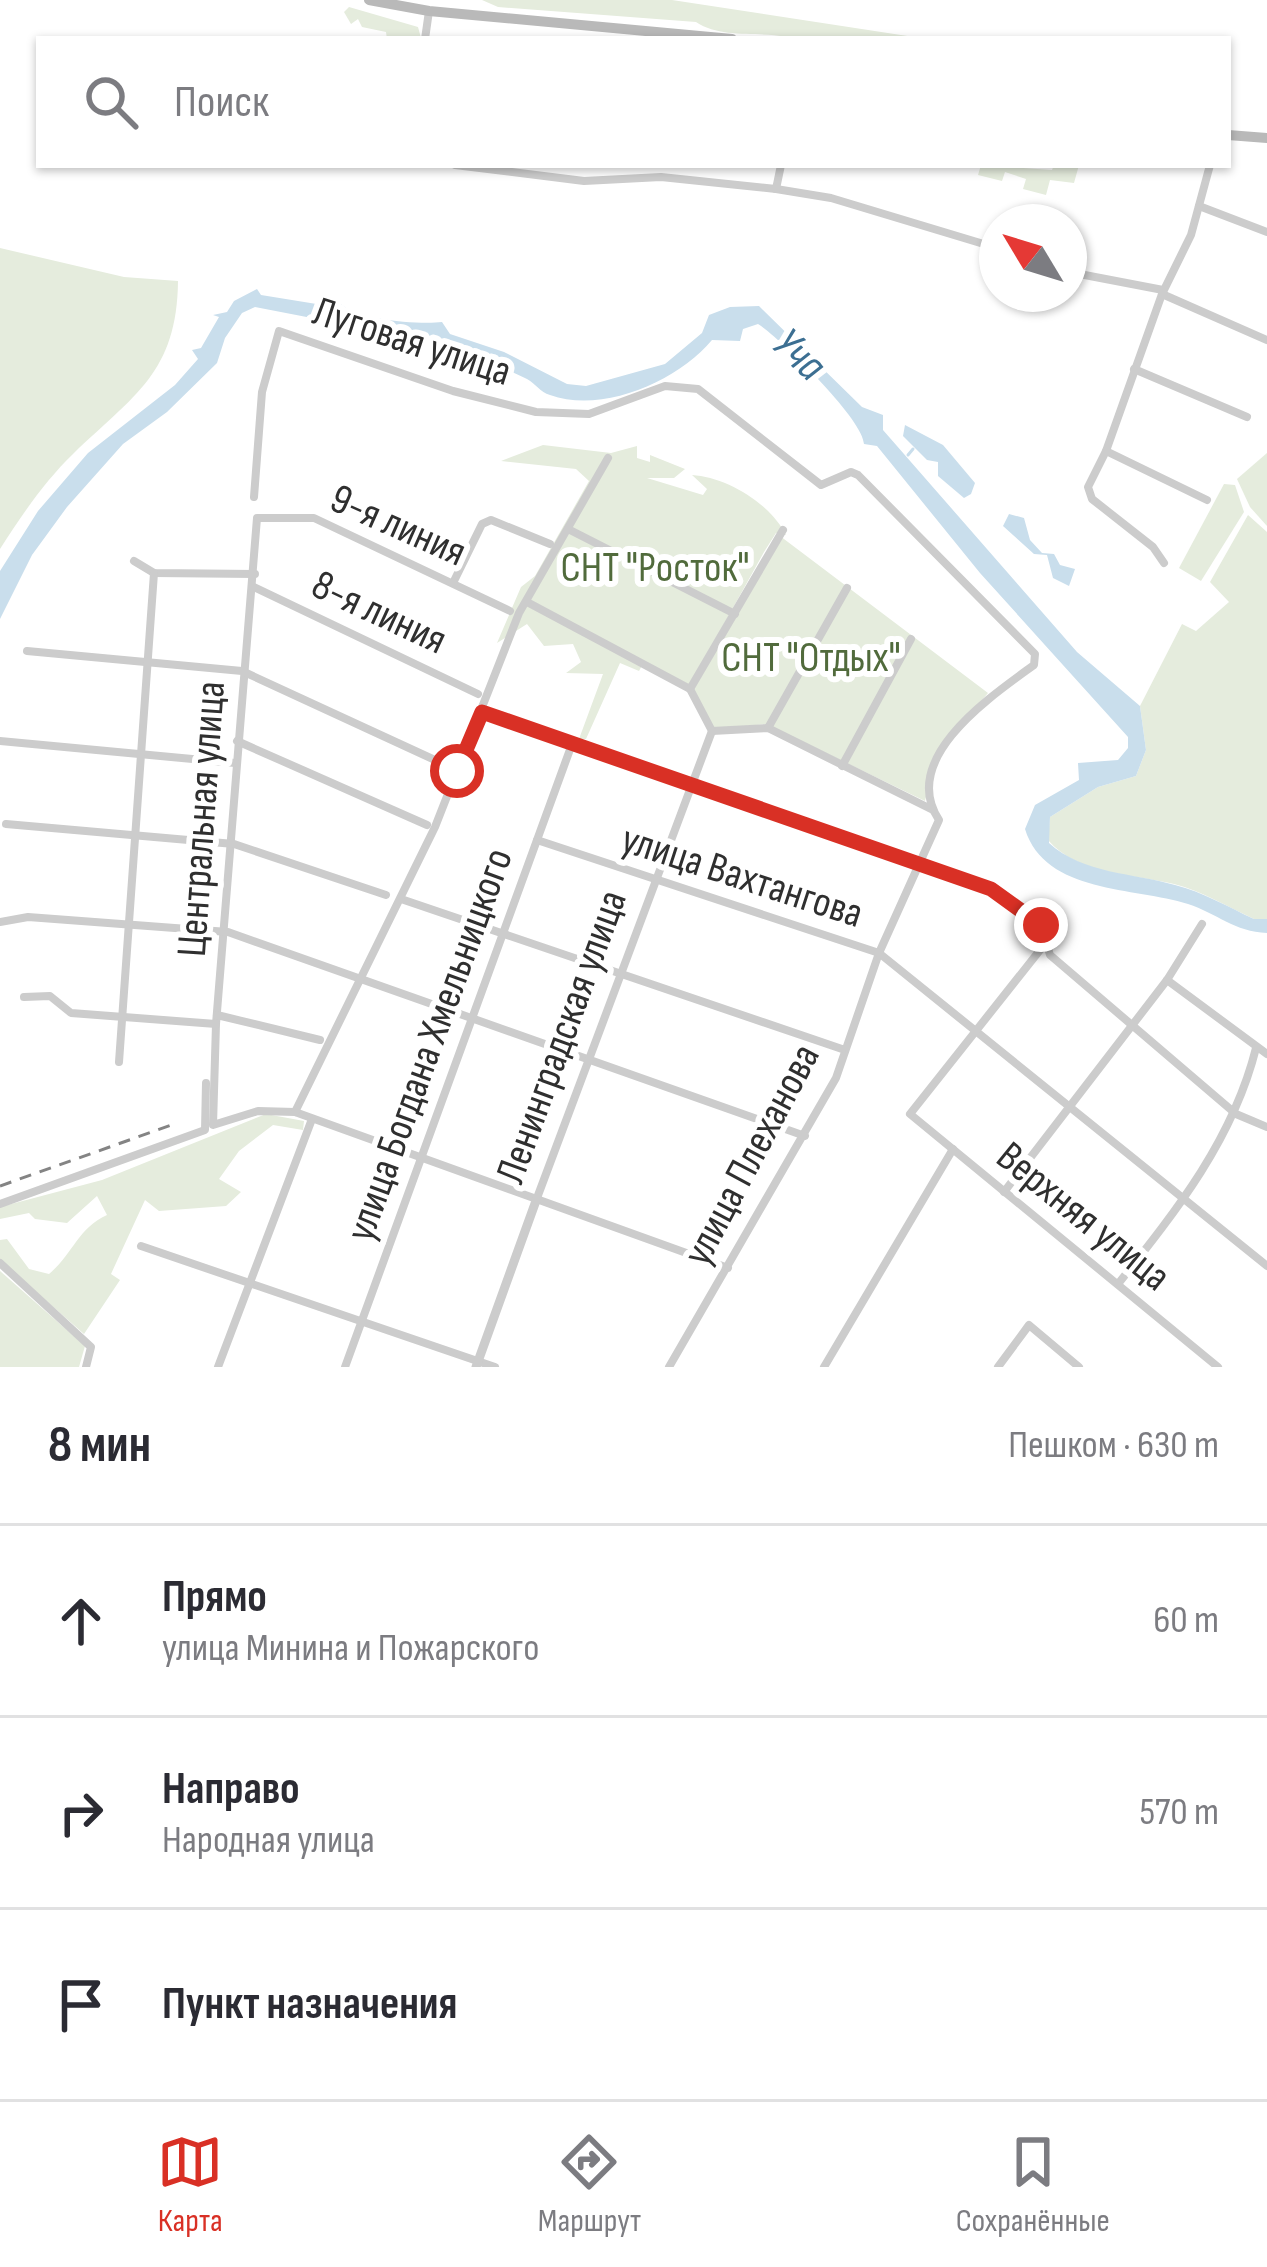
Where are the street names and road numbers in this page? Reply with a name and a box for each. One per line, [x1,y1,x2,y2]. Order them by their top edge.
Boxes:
street label: Луговая улица [307,286,517,398]
street label: 9-я линия [322,474,474,578]
street label: 8-я линия [303,560,455,666]
street label: Центральная улица [167,680,237,958]
street label: улица Вахтангова [615,814,869,940]
street label: улица Богдана Хмельницкого [335,842,525,1248]
street label: Ленинградская улица [485,883,639,1191]
street label: улица Плеханова [672,1036,832,1274]
street label: Верхняя улица [986,1131,1180,1303]

